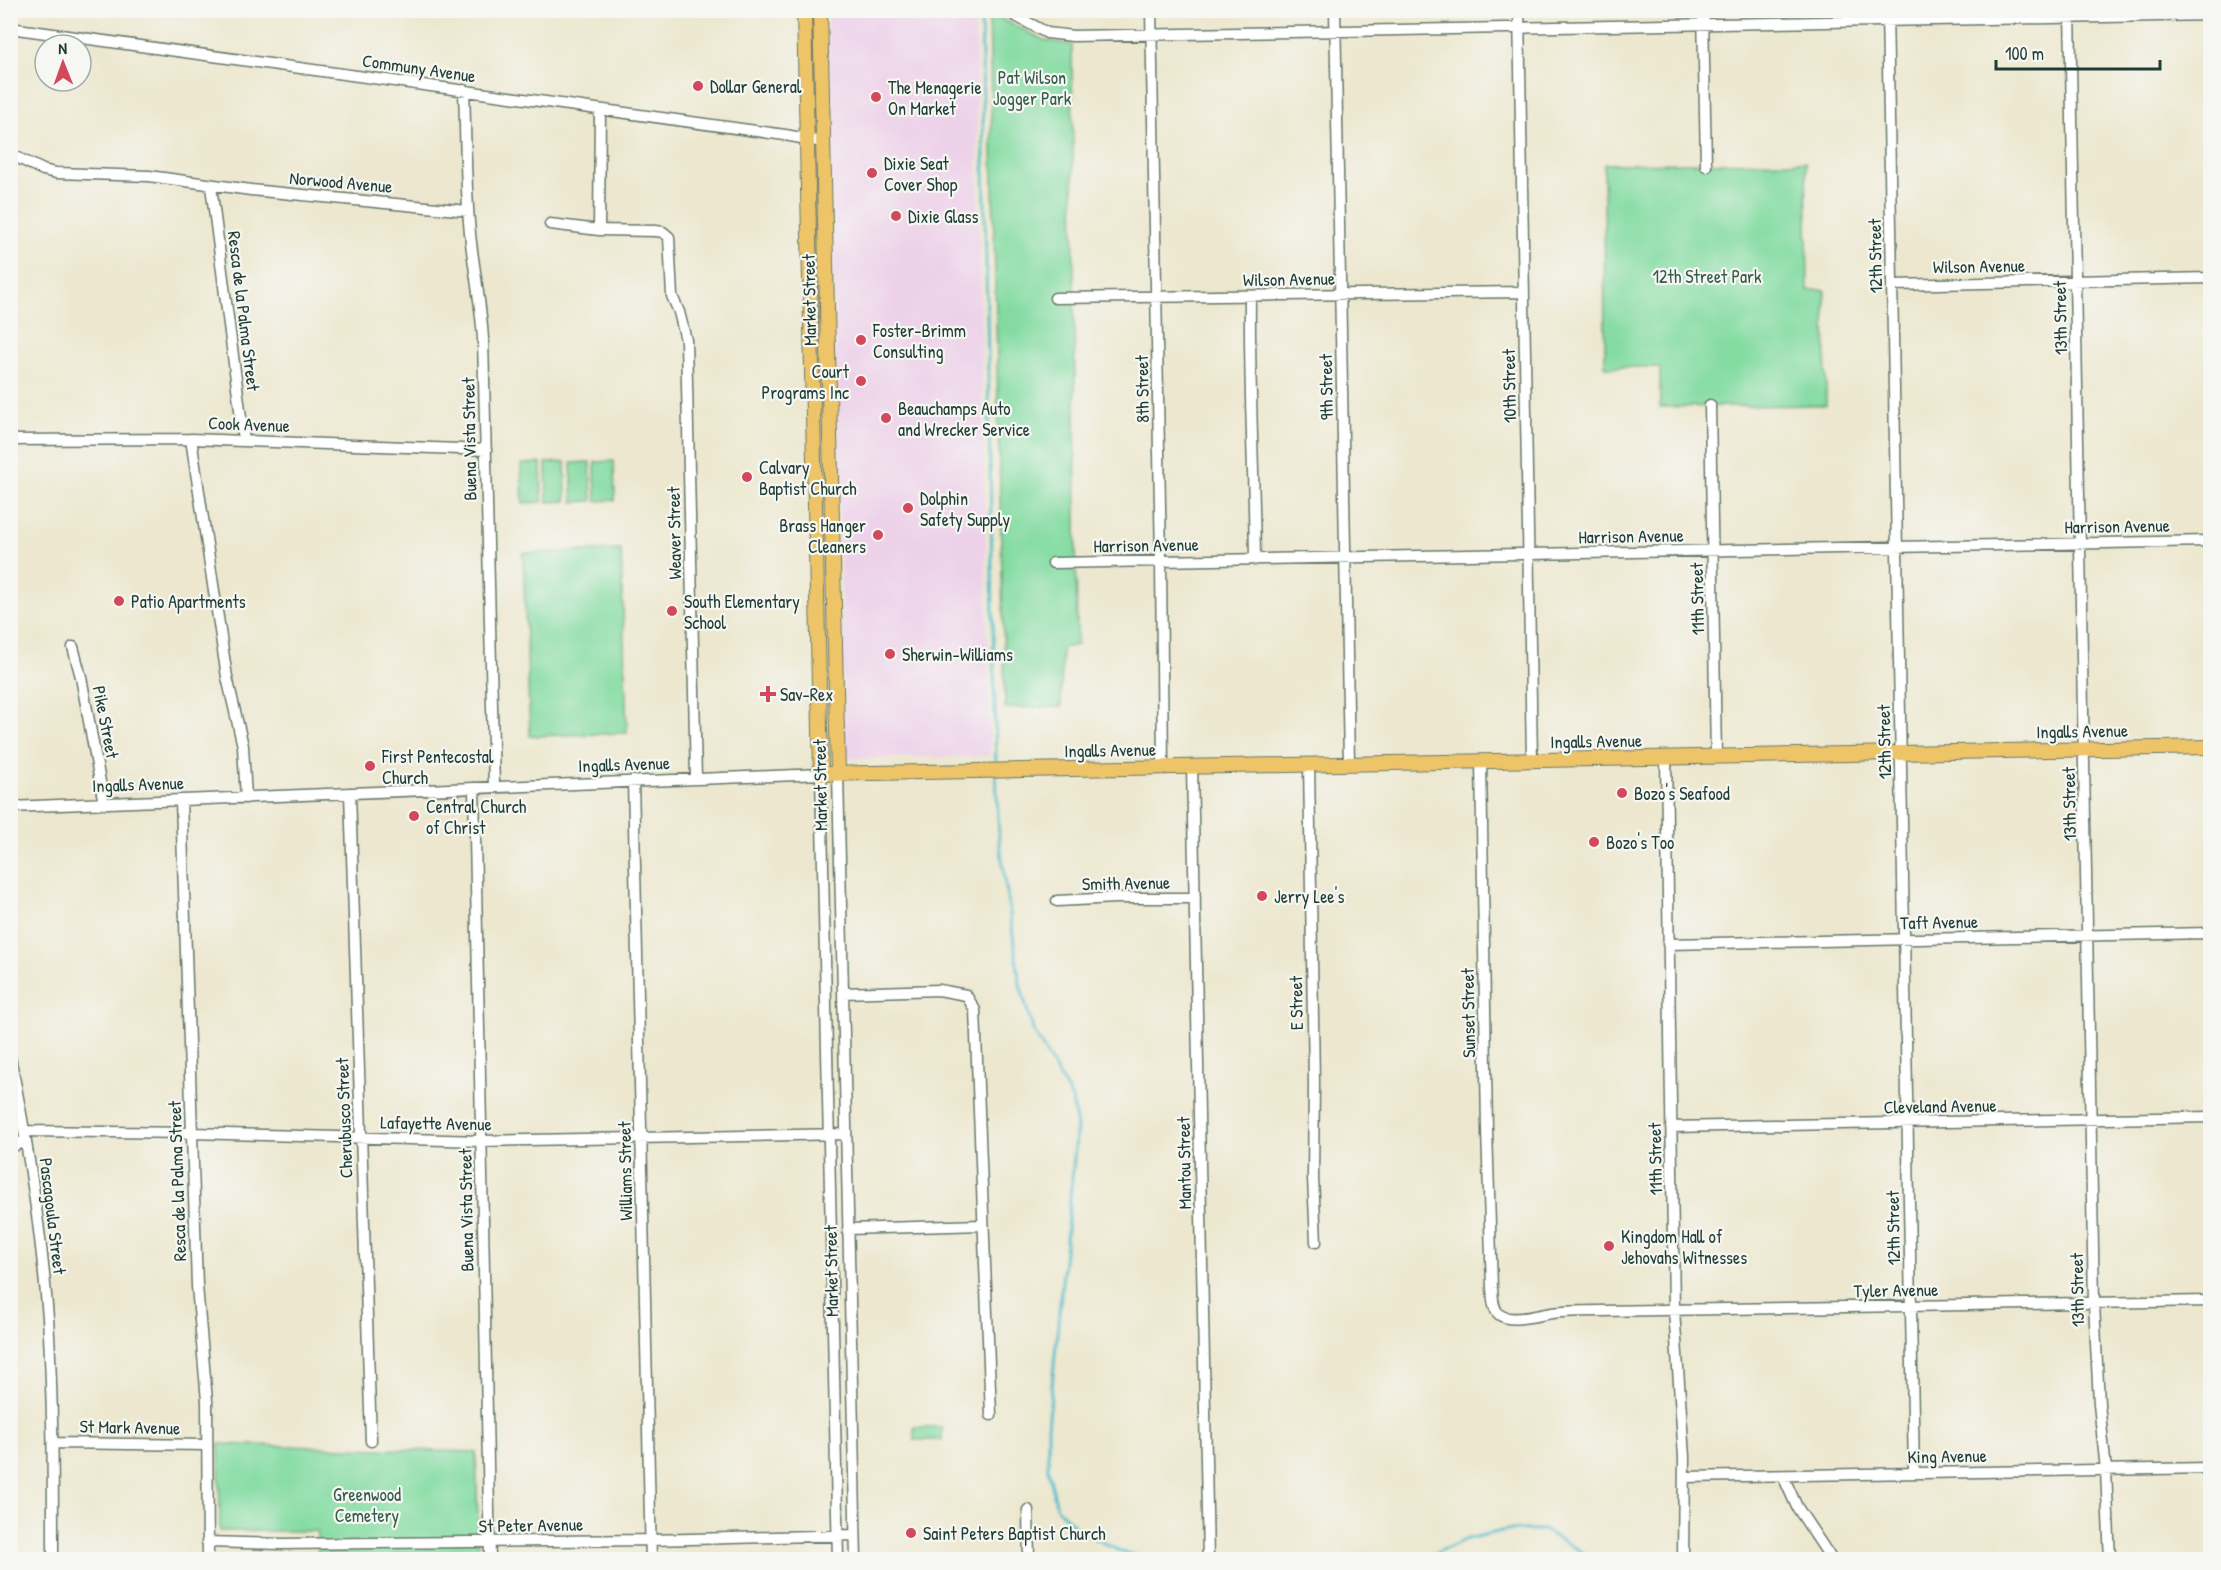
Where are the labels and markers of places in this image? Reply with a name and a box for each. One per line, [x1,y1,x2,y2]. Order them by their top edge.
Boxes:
place label: Dollar General [710,74,802,99]
place label: The Menagerie On Market [888,75,982,121]
marker: Dollar General [691,79,705,93]
marker: The Menagerie On Market [869,90,883,104]
place label: Dixie Seat Cover Shop [884,151,958,197]
marker: Dixie Seat Cover Shop [865,166,879,180]
place label: Dixie Glass [908,204,978,229]
marker: Dixie Glass [889,209,903,223]
place label: Foster-Brimm Consulting [872,318,966,364]
marker: Foster-Brimm Consulting [854,333,868,347]
place label: Court Programs Inc [762,359,850,405]
marker: Court Programs Inc [854,374,868,388]
place label: Beauchamps Auto and Wrecker Service [898,396,1030,442]
marker: Beauchamps Auto and Wrecker Service [879,411,893,425]
place label: Calvary Baptist Church [759,455,857,501]
marker: Calvary Baptist Church [740,470,754,484]
place label: Dolphin Safety Supply [920,486,1011,532]
marker: Dolphin Safety Supply [901,501,915,515]
place label: Brass Hanger Cleaners [779,513,866,559]
marker: Brass Hanger Cleaners [871,528,885,542]
place label: Patio Apartments [131,589,246,614]
place label: South Elementary School [684,589,800,635]
marker: Patio Apartments [112,594,126,608]
marker: South Elementary School [665,604,679,618]
place label: Sherwin-Williams [902,642,1013,667]
marker: Sherwin-Williams [883,647,897,661]
place label: Sav-Rex [780,682,833,707]
marker: Sav-Rex [761,687,775,701]
place label: First Pentecostal Church [381,744,494,790]
marker: First Pentecostal Church [363,759,377,773]
place label: Bozo's Seafood [1634,781,1730,806]
marker: Bozo's Seafood [1615,786,1629,800]
place label: Central Church of Christ [426,794,527,840]
marker: Central Church of Christ [407,809,421,823]
place label: Bozo's Too [1606,830,1674,855]
marker: Bozo's Too [1587,835,1601,849]
place label: Jerry Lee's [1274,884,1344,909]
marker: Jerry Lee's [1255,889,1269,903]
place label: Kingdom Hall of Jehovahs Witnesses [1621,1224,1747,1270]
marker: Kingdom Hall of Jehovahs Witnesses [1602,1239,1616,1253]
place label: Saint Peters Baptist Church [923,1521,1106,1546]
marker: Saint Peters Baptist Church [904,1526,918,1540]

